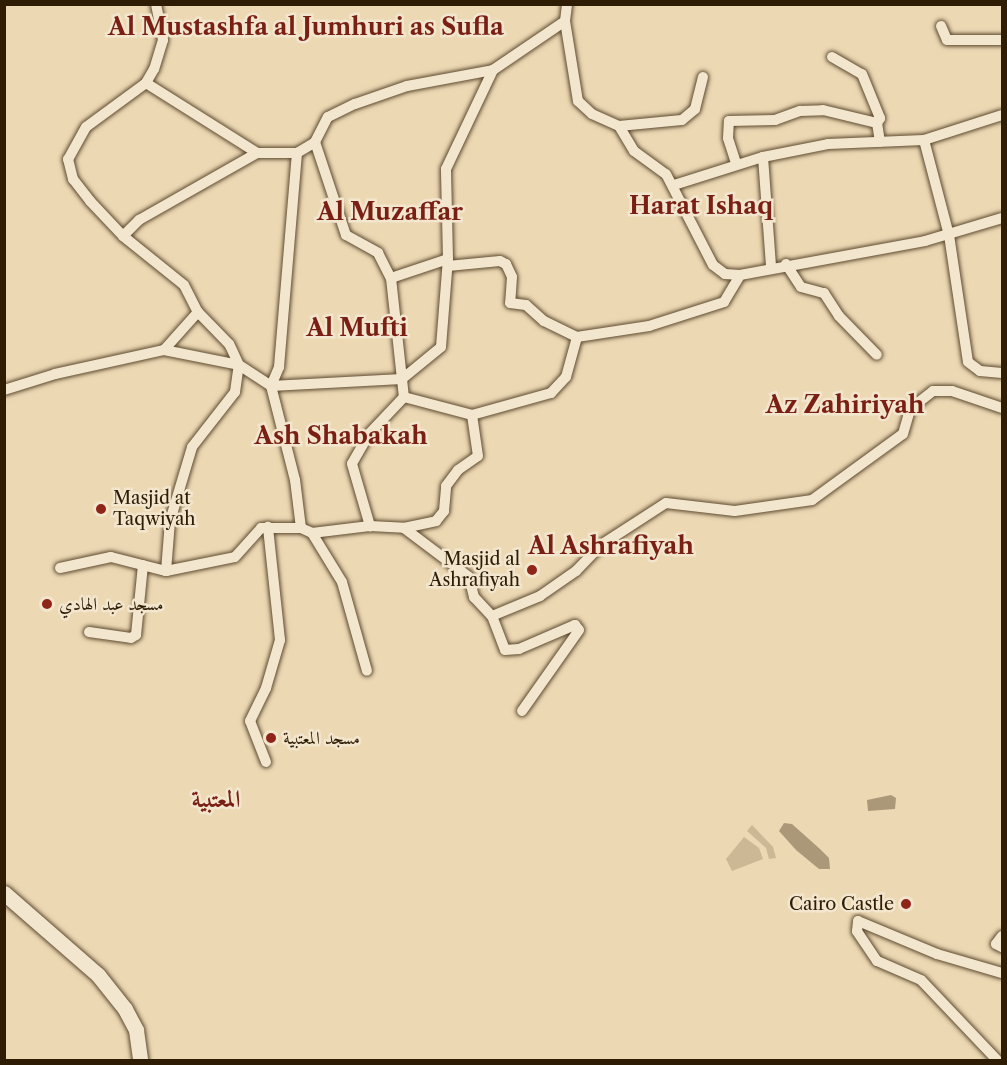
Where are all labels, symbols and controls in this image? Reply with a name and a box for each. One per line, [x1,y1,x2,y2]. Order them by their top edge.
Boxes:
district label: Al Mustashfa al Jumhuri as Sufla [108,13,504,41]
district label: Harat Ishaq [629,192,773,220]
district label: Al Muzaffar [317,198,463,226]
district label: Al Mufti [306,314,408,342]
district label: Az Zahiriyah [765,391,925,419]
district label: Ash Shabakah [254,422,428,450]
place label: Masjid at Taqwiyah [113,488,196,530]
marker: Masjid at Taqwiyah [94,502,108,516]
district label: Al Ashrafiyah [528,532,694,560]
place label: Masjid al Ashrafiyah [429,549,520,592]
marker: Masjid al Ashrafiyah [525,563,539,577]
place label: مسجد عبد الهادي [59,593,164,615]
marker: مسجد عبد الهادي [40,597,54,611]
place label: مسجد المعتبية [283,727,360,749]
marker: مسجد المعتبية [264,731,278,745]
district label: المعتبية [191,785,241,813]
place label: Cairo Castle [789,893,894,915]
marker: Cairo Castle [899,897,913,911]

